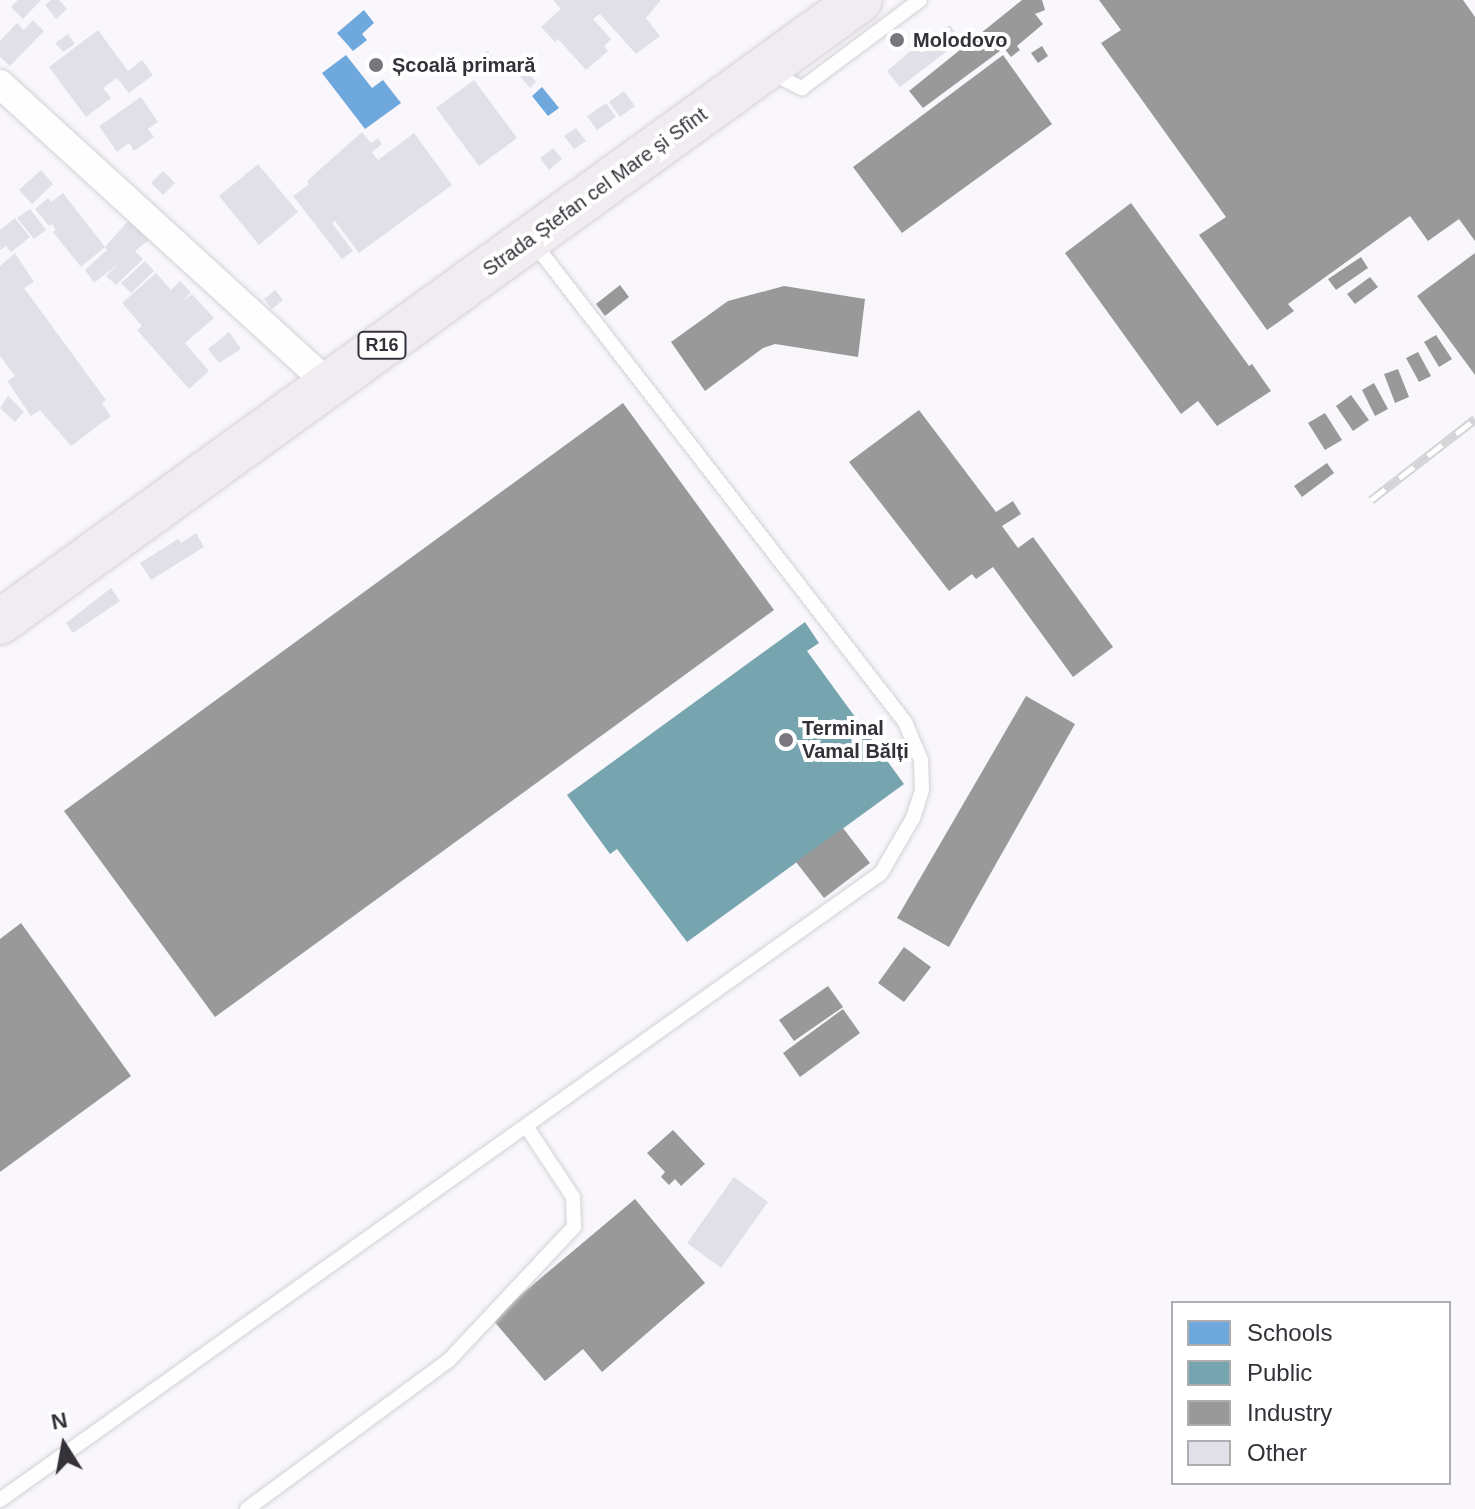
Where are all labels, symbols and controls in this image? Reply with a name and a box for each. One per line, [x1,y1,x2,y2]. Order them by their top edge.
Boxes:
place label: Molodovo [913,28,1007,52]
marker: Molodovo [888,31,906,49]
place label: Școală primară [392,53,535,77]
marker: Școală primară [367,56,385,74]
street label: Strada Ștefan cel Mare și Sfînt [478,103,712,281]
road number: R16 [356,331,408,359]
place label: Terminal Vamal Bălți [802,716,909,763]
marker: Terminal Vamal Bălți [777,731,795,749]
legend [1171,1301,1451,1485]
text: Schools [1247,1319,1332,1346]
text: Public [1247,1359,1312,1386]
text: Industry [1247,1399,1332,1426]
north arrow [24,1405,104,1485]
text: N [49,1407,70,1435]
text: Other [1247,1439,1307,1466]

